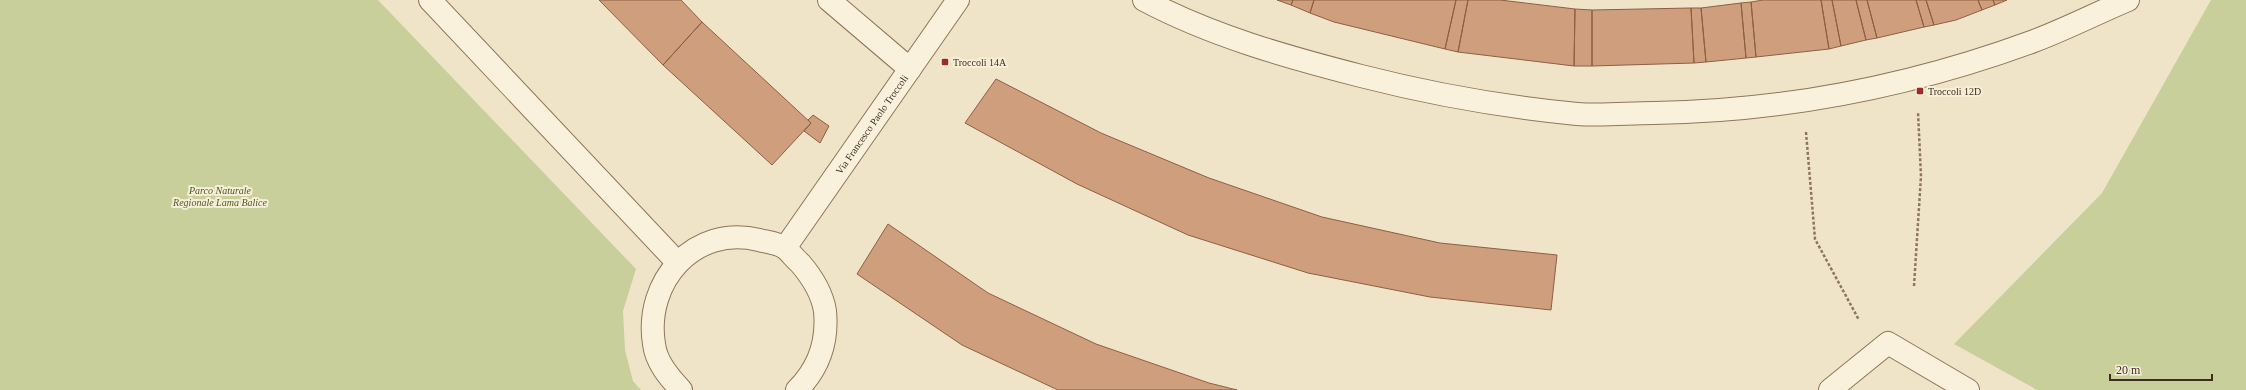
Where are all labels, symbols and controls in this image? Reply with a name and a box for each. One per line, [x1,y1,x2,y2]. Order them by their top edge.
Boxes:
marker: Troccoli 14A [940,57,950,67]
place label: Troccoli 14A [953,57,1007,68]
street label: Via Francesco Paolo Troccoli [833,72,910,176]
marker: Troccoli 12D [1915,86,1925,96]
place label: Troccoli 12D [1928,86,1981,97]
park label: Parco Naturale Regionale Lama Balice [172,185,267,208]
scale bar [2110,356,2212,382]
text: 20 m [2116,363,2141,377]

